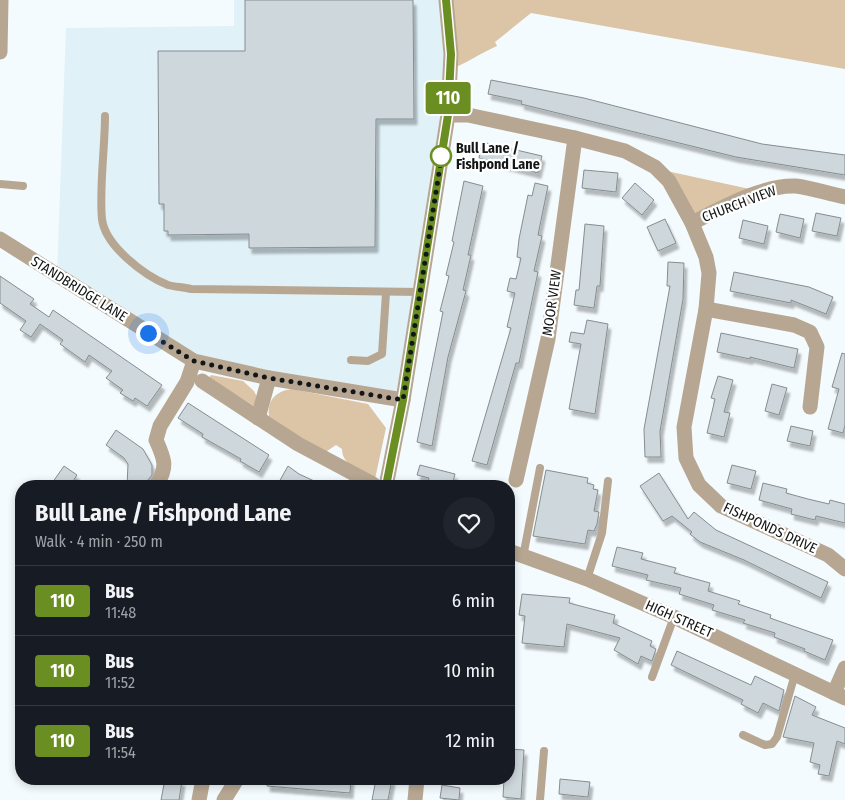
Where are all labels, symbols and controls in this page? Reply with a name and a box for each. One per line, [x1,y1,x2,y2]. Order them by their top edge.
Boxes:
line badge: 110 [419,82,477,114]
text: 110 [436,87,460,109]
place label: Bull Lane / Fishpond Lane [456,140,540,173]
marker: Bull Lane / Fishpond Lane [430,145,452,167]
street label: CHURCH VIEW [700,182,779,226]
street label: STANDBRIDGE LANE [28,253,131,326]
street label: MOOR VIEW [539,269,565,337]
your location [136,321,161,346]
button: heart [443,497,495,549]
text: Bull Lane / Fishpond Lane [35,499,291,527]
street label: FISHPONDS DRIVE [720,499,820,557]
text: Walk · 4 min · 250 m [35,532,163,551]
text: Bus [105,580,134,603]
text: 6 min [452,589,495,612]
text: 110 [50,590,75,612]
street label: HIGH STREET [643,597,716,642]
text: 11:48 [105,603,136,622]
text: Bus [105,650,134,673]
text: 10 min [444,659,495,682]
text: 110 [50,660,75,682]
text: 11:52 [105,673,135,692]
text: Bus [105,720,134,743]
text: 12 min [445,729,495,752]
text: 110 [50,730,75,752]
text: 11:54 [105,743,136,762]

